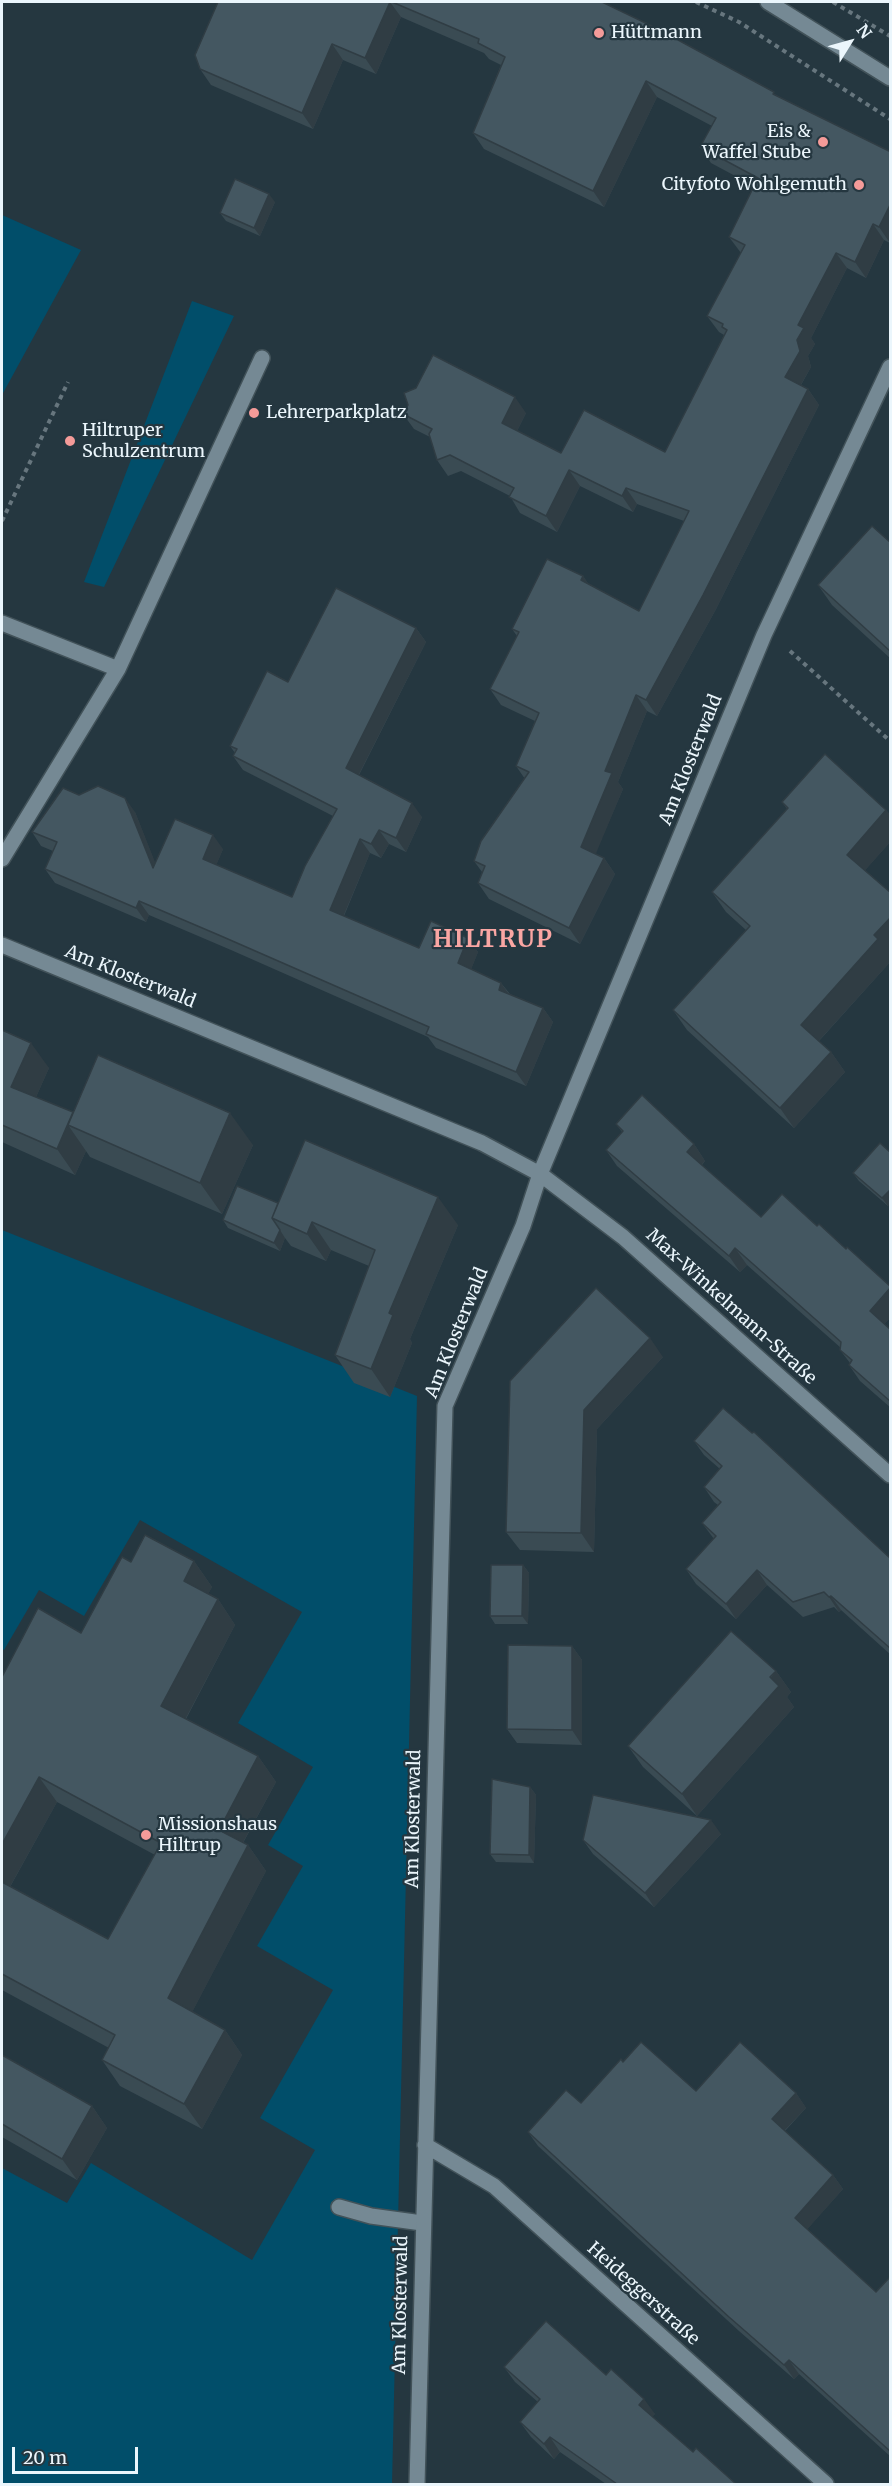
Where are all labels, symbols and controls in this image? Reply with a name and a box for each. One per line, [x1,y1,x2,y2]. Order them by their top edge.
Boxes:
north arrow [820,12,880,72]
text: N [853,20,876,42]
place label: Hüttmann [611,22,702,44]
marker: Hüttmann [592,26,606,40]
place label: Eis & Waffel Stube [702,121,811,164]
marker: Eis & Waffel Stube [816,135,830,149]
place label: Cityfoto Wohlgemuth [662,174,847,196]
marker: Cityfoto Wohlgemuth [852,178,866,192]
place label: Lehrerparkplatz [266,402,407,424]
marker: Lehrerparkplatz [247,406,261,420]
place label: Hiltruper Schulzentrum [82,420,205,462]
marker: Hiltruper Schulzentrum [63,434,77,448]
street label: Am Klosterwald [655,692,727,828]
district label: HILTRUP [433,926,553,954]
street label: Am Klosterwald [62,941,198,1013]
street label: Max-Winkelmann-Straße [641,1225,821,1389]
street label: Am Klosterwald [421,1265,493,1401]
street label: Am Klosterwald [402,1749,426,1889]
place label: Missionshaus Hiltrup [158,1814,277,1856]
marker: Missionshaus Hiltrup [139,1828,153,1842]
street label: Am Klosterwald [389,2235,413,2375]
street label: Heideggerstraße [582,2238,704,2350]
scale bar [15,2435,141,2473]
text: 20 m [23,2446,67,2469]

